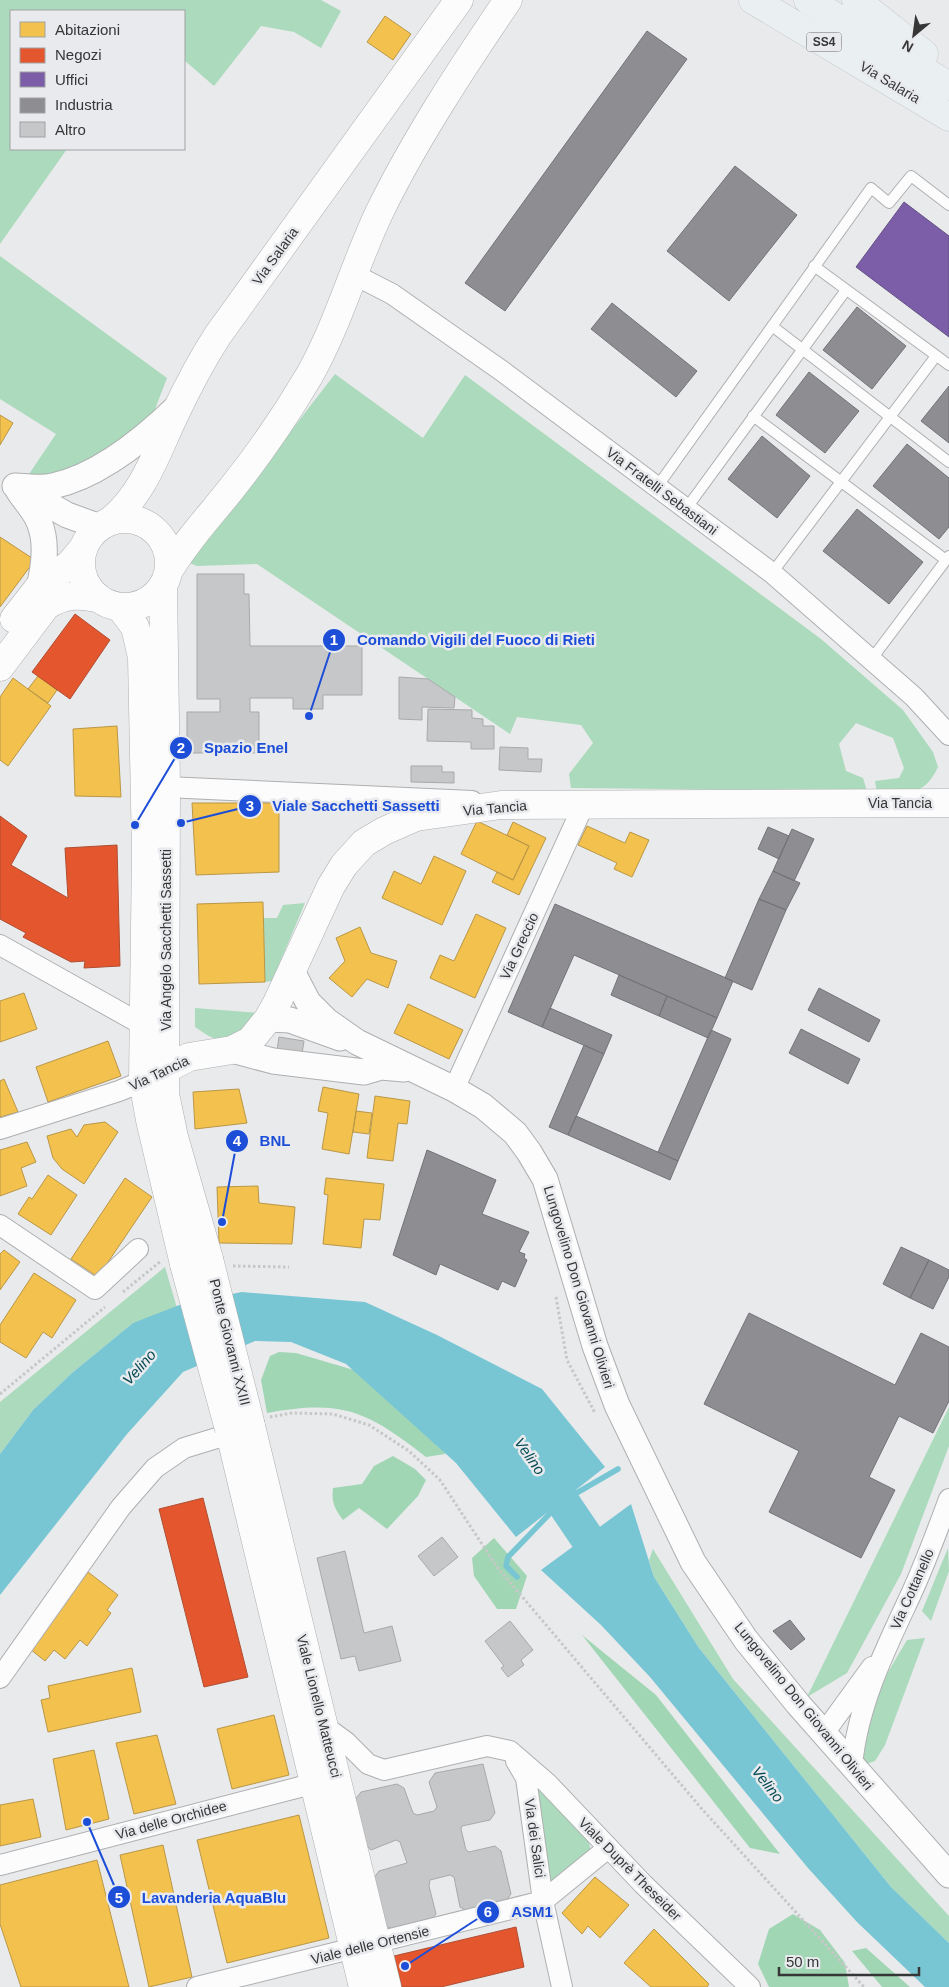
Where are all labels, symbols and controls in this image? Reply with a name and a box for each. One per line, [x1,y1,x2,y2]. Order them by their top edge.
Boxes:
legend [10,10,185,150]
north arrow [889,10,939,60]
text: Abitazioni [55,21,120,38]
road number: SS4 [806,32,842,52]
text: N [899,37,916,56]
text: Negozi [55,46,102,63]
street label: Via Salaria [857,58,923,106]
text: Uffici [55,71,88,88]
text: Industria [55,96,113,113]
text: Altro [55,121,86,138]
street label: Via Salaria [249,224,301,288]
street label: Via Fratelli Sebastiani [603,444,721,538]
callout: Comando Vigili del Fuoco di Rieti [322,625,605,655]
text: 1 [330,631,338,648]
text: Comando Vigili del Fuoco di Rieti [357,631,595,648]
callout: Spazio Enel [169,733,298,763]
text: 2 [177,739,185,756]
text: Spazio Enel [204,739,288,756]
callout: Viale Sacchetti Sassetti [237,791,449,821]
street label: Via Tancia [868,795,932,811]
text: 3 [246,797,254,814]
text: Viale Sacchetti Sassetti [272,797,440,814]
street label: Via Tancia [462,797,528,819]
street label: Via Angelo Sacchetti Sassetti [158,849,174,1031]
street label: Via Greccio [497,910,542,982]
street label: Via Tancia [127,1052,192,1094]
callout: BNL [224,1126,300,1156]
text: 4 [233,1132,242,1149]
text: BNL [260,1132,290,1149]
street label: Lungovelino Don Giovanni Olivieri [541,1184,617,1390]
street label: Ponte Giovanni XXIII [207,1277,253,1407]
water label: Velino [119,1346,159,1388]
water label: Velino [511,1434,549,1478]
street label: Via Cottanello [887,1546,937,1632]
street label: Lungovelino Don Giovanni Olivieri [731,1619,877,1793]
street label: Viale Lionello Matteucci [293,1633,345,1779]
water label: Velino [749,1763,787,1805]
street label: Via delle Orchidee [114,1797,228,1843]
street label: Via dei Salici [522,1797,548,1879]
street label: Viale Duprè Theseider [575,1814,685,1924]
callout: Lavanderia AquaBlu [106,1882,296,1912]
text: 5 [115,1889,123,1906]
text: Lavanderia AquaBlu [142,1889,286,1906]
callout: ASM1 [476,1897,562,1927]
text: 6 [484,1903,492,1920]
text: ASM1 [511,1903,553,1920]
street label: Viale delle Ortensie [309,1923,431,1967]
scale bar [779,1944,919,1976]
text: 50 m [786,1953,819,1970]

